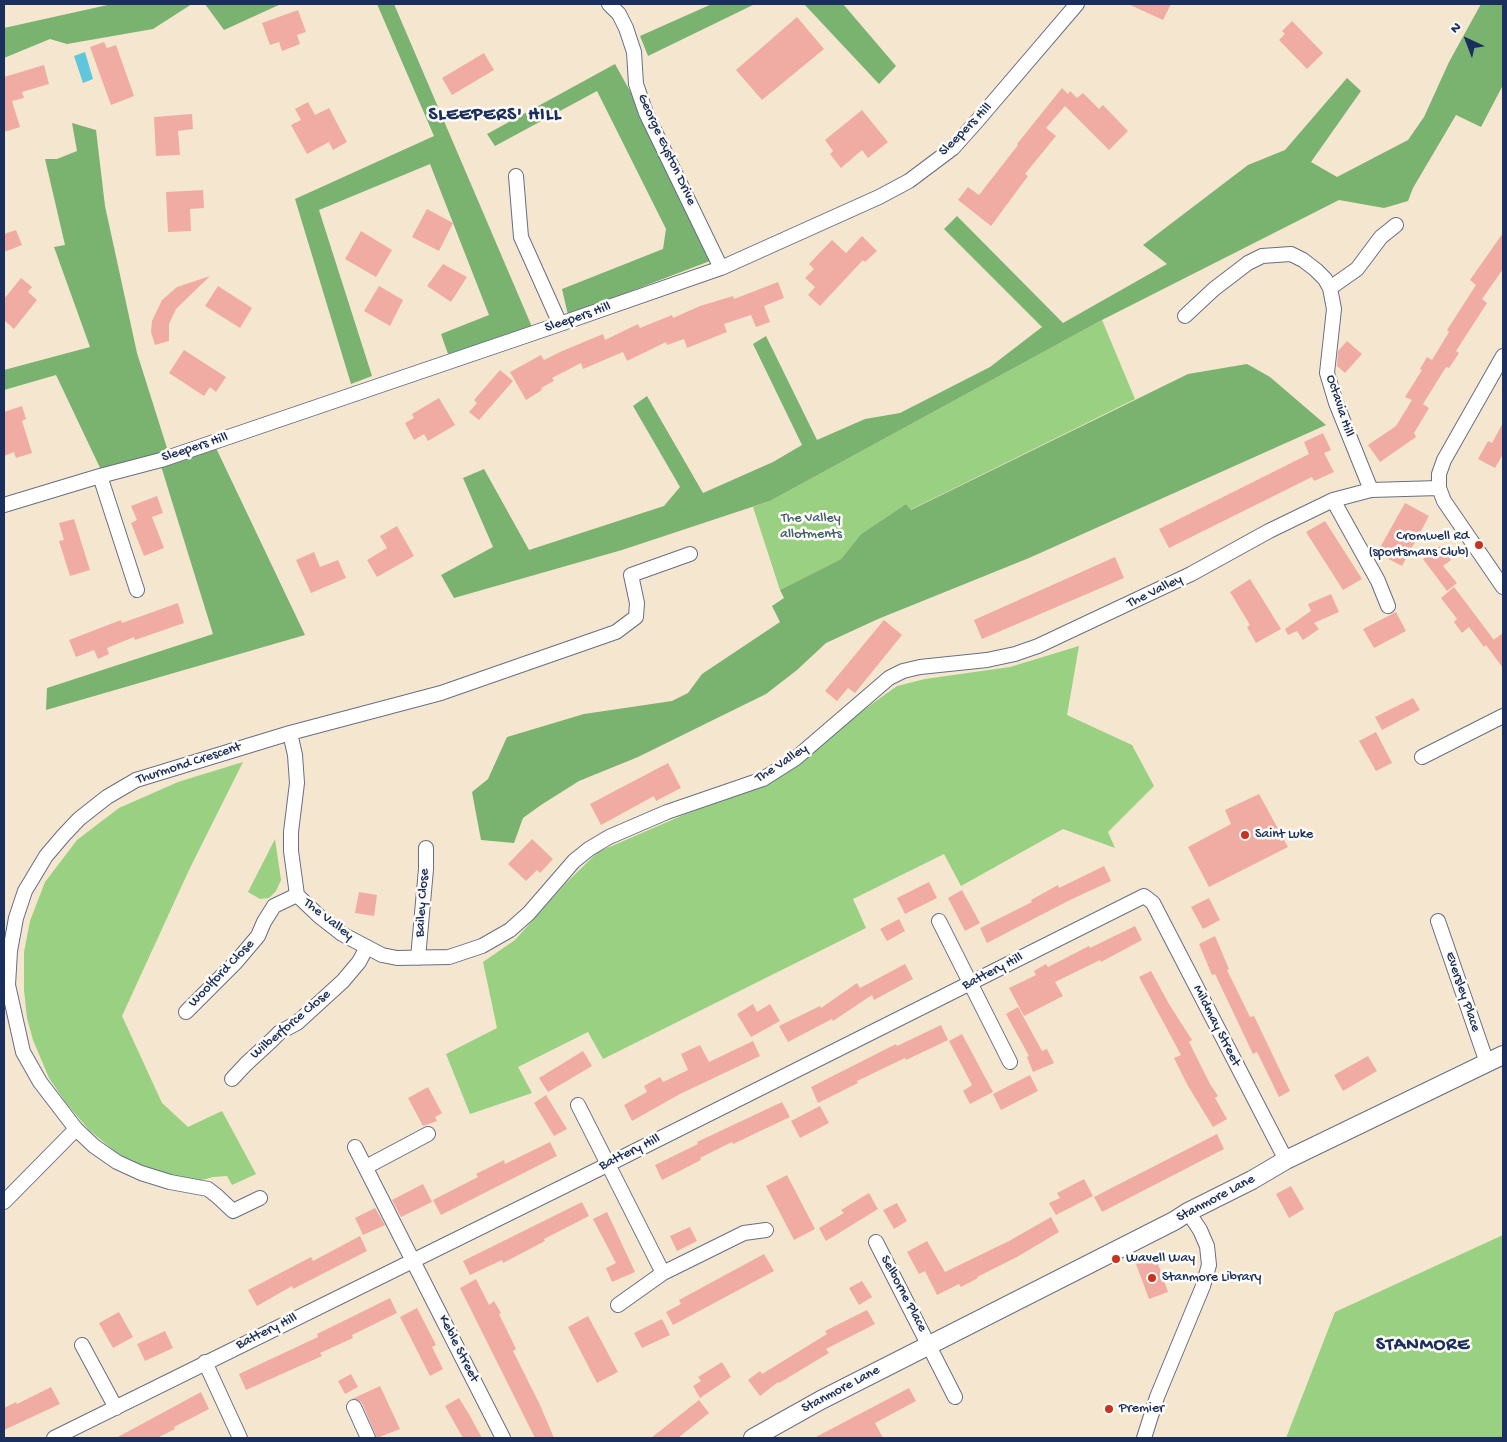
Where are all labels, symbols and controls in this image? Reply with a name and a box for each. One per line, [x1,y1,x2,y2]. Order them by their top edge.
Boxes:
north arrow [1442,15,1492,65]
text: N [1447,19,1466,38]
street label: George Eyston Drive [633,92,699,208]
street label: Sleepers Hill [936,100,996,160]
district label: SLEEPERS' HILL [427,105,563,127]
street label: Sleepers Hill [543,299,613,337]
street label: Octavia Hill [1321,373,1357,439]
street label: Sleepers Hill [160,429,230,467]
park label: The Valley allotments [780,511,842,544]
place label: Cromwell Rd (sportsmans Club) [1368,529,1469,562]
marker: Cromwell Rd (sportsmans Club) [1473,539,1485,551]
street label: The Valley [1125,571,1185,613]
street label: Thurmond Crescent [135,739,243,789]
street label: The Valley [753,741,811,787]
place label: Saint Luke [1255,827,1313,843]
marker: Saint Luke [1239,829,1251,841]
street label: Bailey Close [412,868,434,938]
street label: The Valley [299,895,357,945]
street label: Woolford Close [185,937,259,1011]
street label: Battery Hill [960,950,1026,994]
street label: Eversley Place [1440,950,1484,1034]
street label: Mildmay Street [1188,982,1244,1070]
street label: Wilberforce Close [247,987,335,1063]
street label: Battery Hill [597,1131,663,1175]
street label: Stanmore Lane [1174,1171,1258,1227]
place label: Wavell Way [1126,1251,1195,1267]
street label: Selborne Place [876,1253,930,1335]
marker: Wavell Way [1110,1253,1122,1265]
place label: Stanmore Library [1162,1270,1261,1286]
marker: Stanmore Library [1146,1272,1158,1284]
street label: Battery Hill [234,1310,300,1354]
street label: Keble Street [434,1313,482,1385]
district label: STANMORE [1375,1335,1471,1357]
street label: Stanmore Lane [799,1362,883,1418]
place label: Premier [1119,1401,1164,1417]
marker: Premier [1103,1403,1115,1415]

